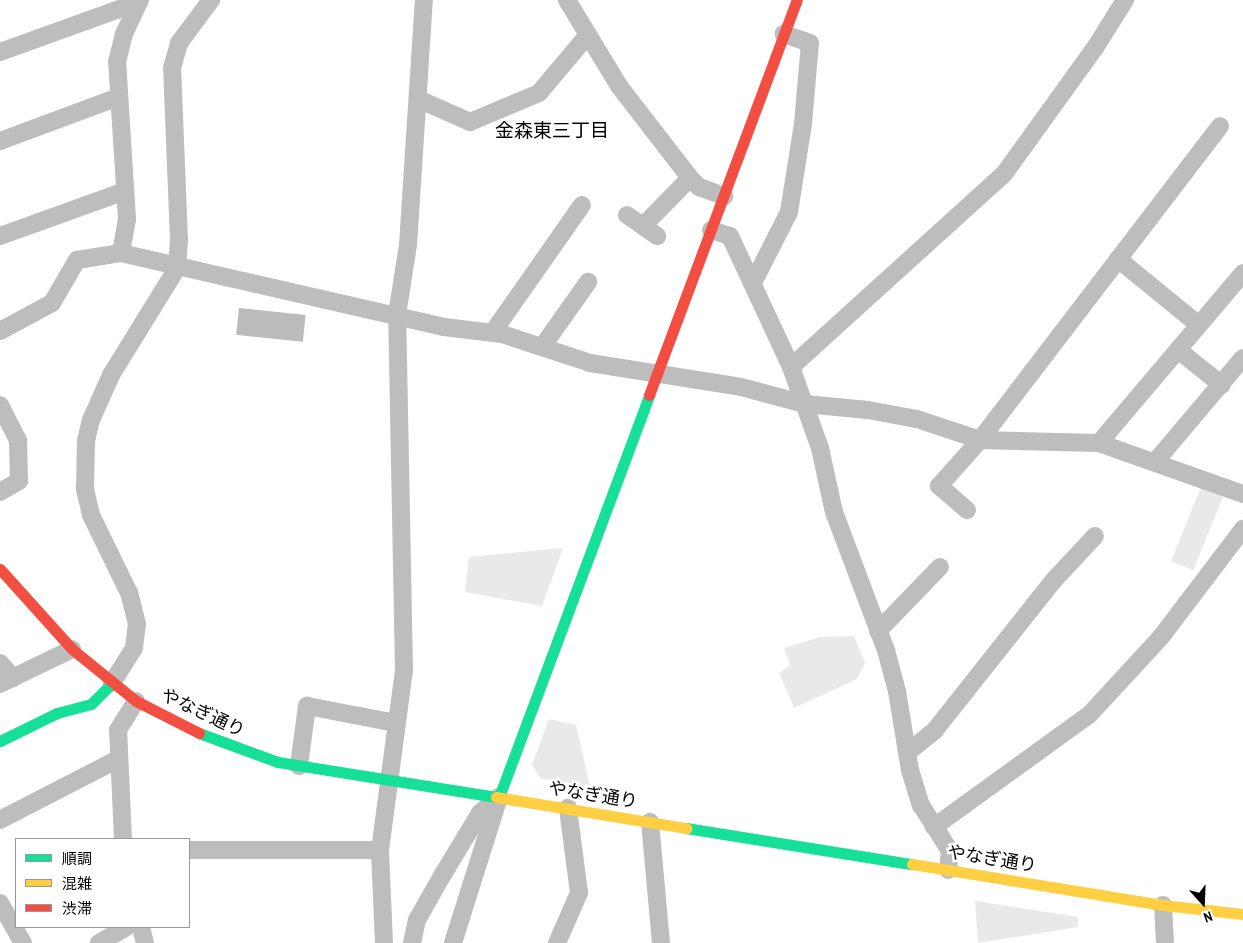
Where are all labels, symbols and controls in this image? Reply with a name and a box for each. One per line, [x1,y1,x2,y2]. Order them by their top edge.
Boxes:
district label: 金森東三丁目 [495,120,609,142]
street label: やなぎ通り [158,684,248,742]
street label: やなぎ通り [547,777,639,813]
legend [15,838,190,928]
street label: やなぎ通り [946,841,1038,877]
text: 順調 [62,848,92,869]
text: 混雑 [62,873,92,894]
north arrow [1178,878,1228,928]
text: 渋滞 [62,898,92,919]
text: N [1201,907,1215,927]

